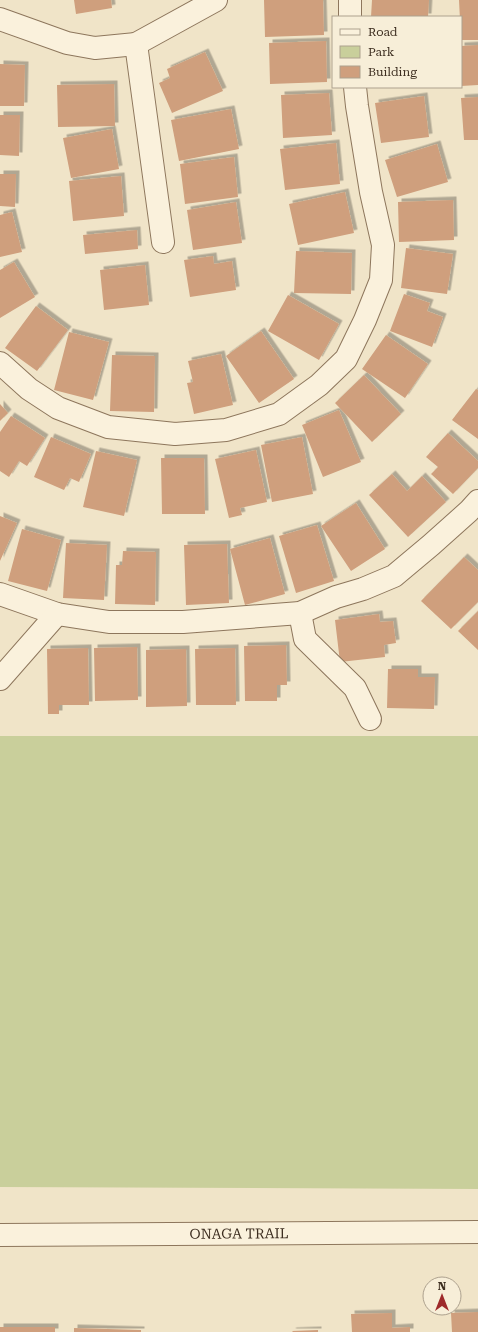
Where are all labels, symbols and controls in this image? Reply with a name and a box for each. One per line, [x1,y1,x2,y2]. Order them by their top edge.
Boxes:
legend [332,16,462,88]
text: Road [368,25,398,39]
text: Park [368,45,395,59]
text: Building [368,65,417,79]
street label: ONAGA TRAIL [189,1225,289,1242]
north arrow [422,1276,462,1316]
text: N [438,1280,447,1293]

